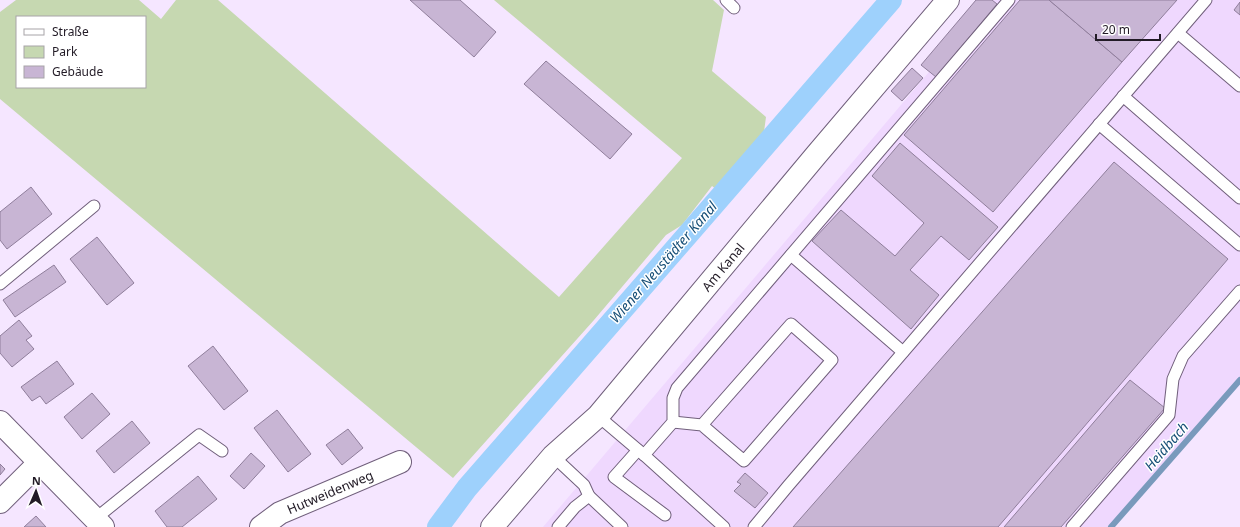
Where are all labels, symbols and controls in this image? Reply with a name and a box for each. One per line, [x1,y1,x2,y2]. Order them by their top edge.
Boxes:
legend [16,16,146,88]
scale bar [1096,16,1160,42]
text: 20 m [1102,21,1130,38]
text: Straße [52,23,89,40]
text: Park [52,43,78,60]
text: Gebäude [52,63,103,80]
water label: Wiener Neustädter Kanal [605,197,721,327]
street label: Am Kanal [698,239,748,295]
water label: Heidbach [1140,418,1192,474]
street label: Hutweidenweg [284,466,376,518]
north arrow [16,471,56,511]
text: N [32,473,41,488]

